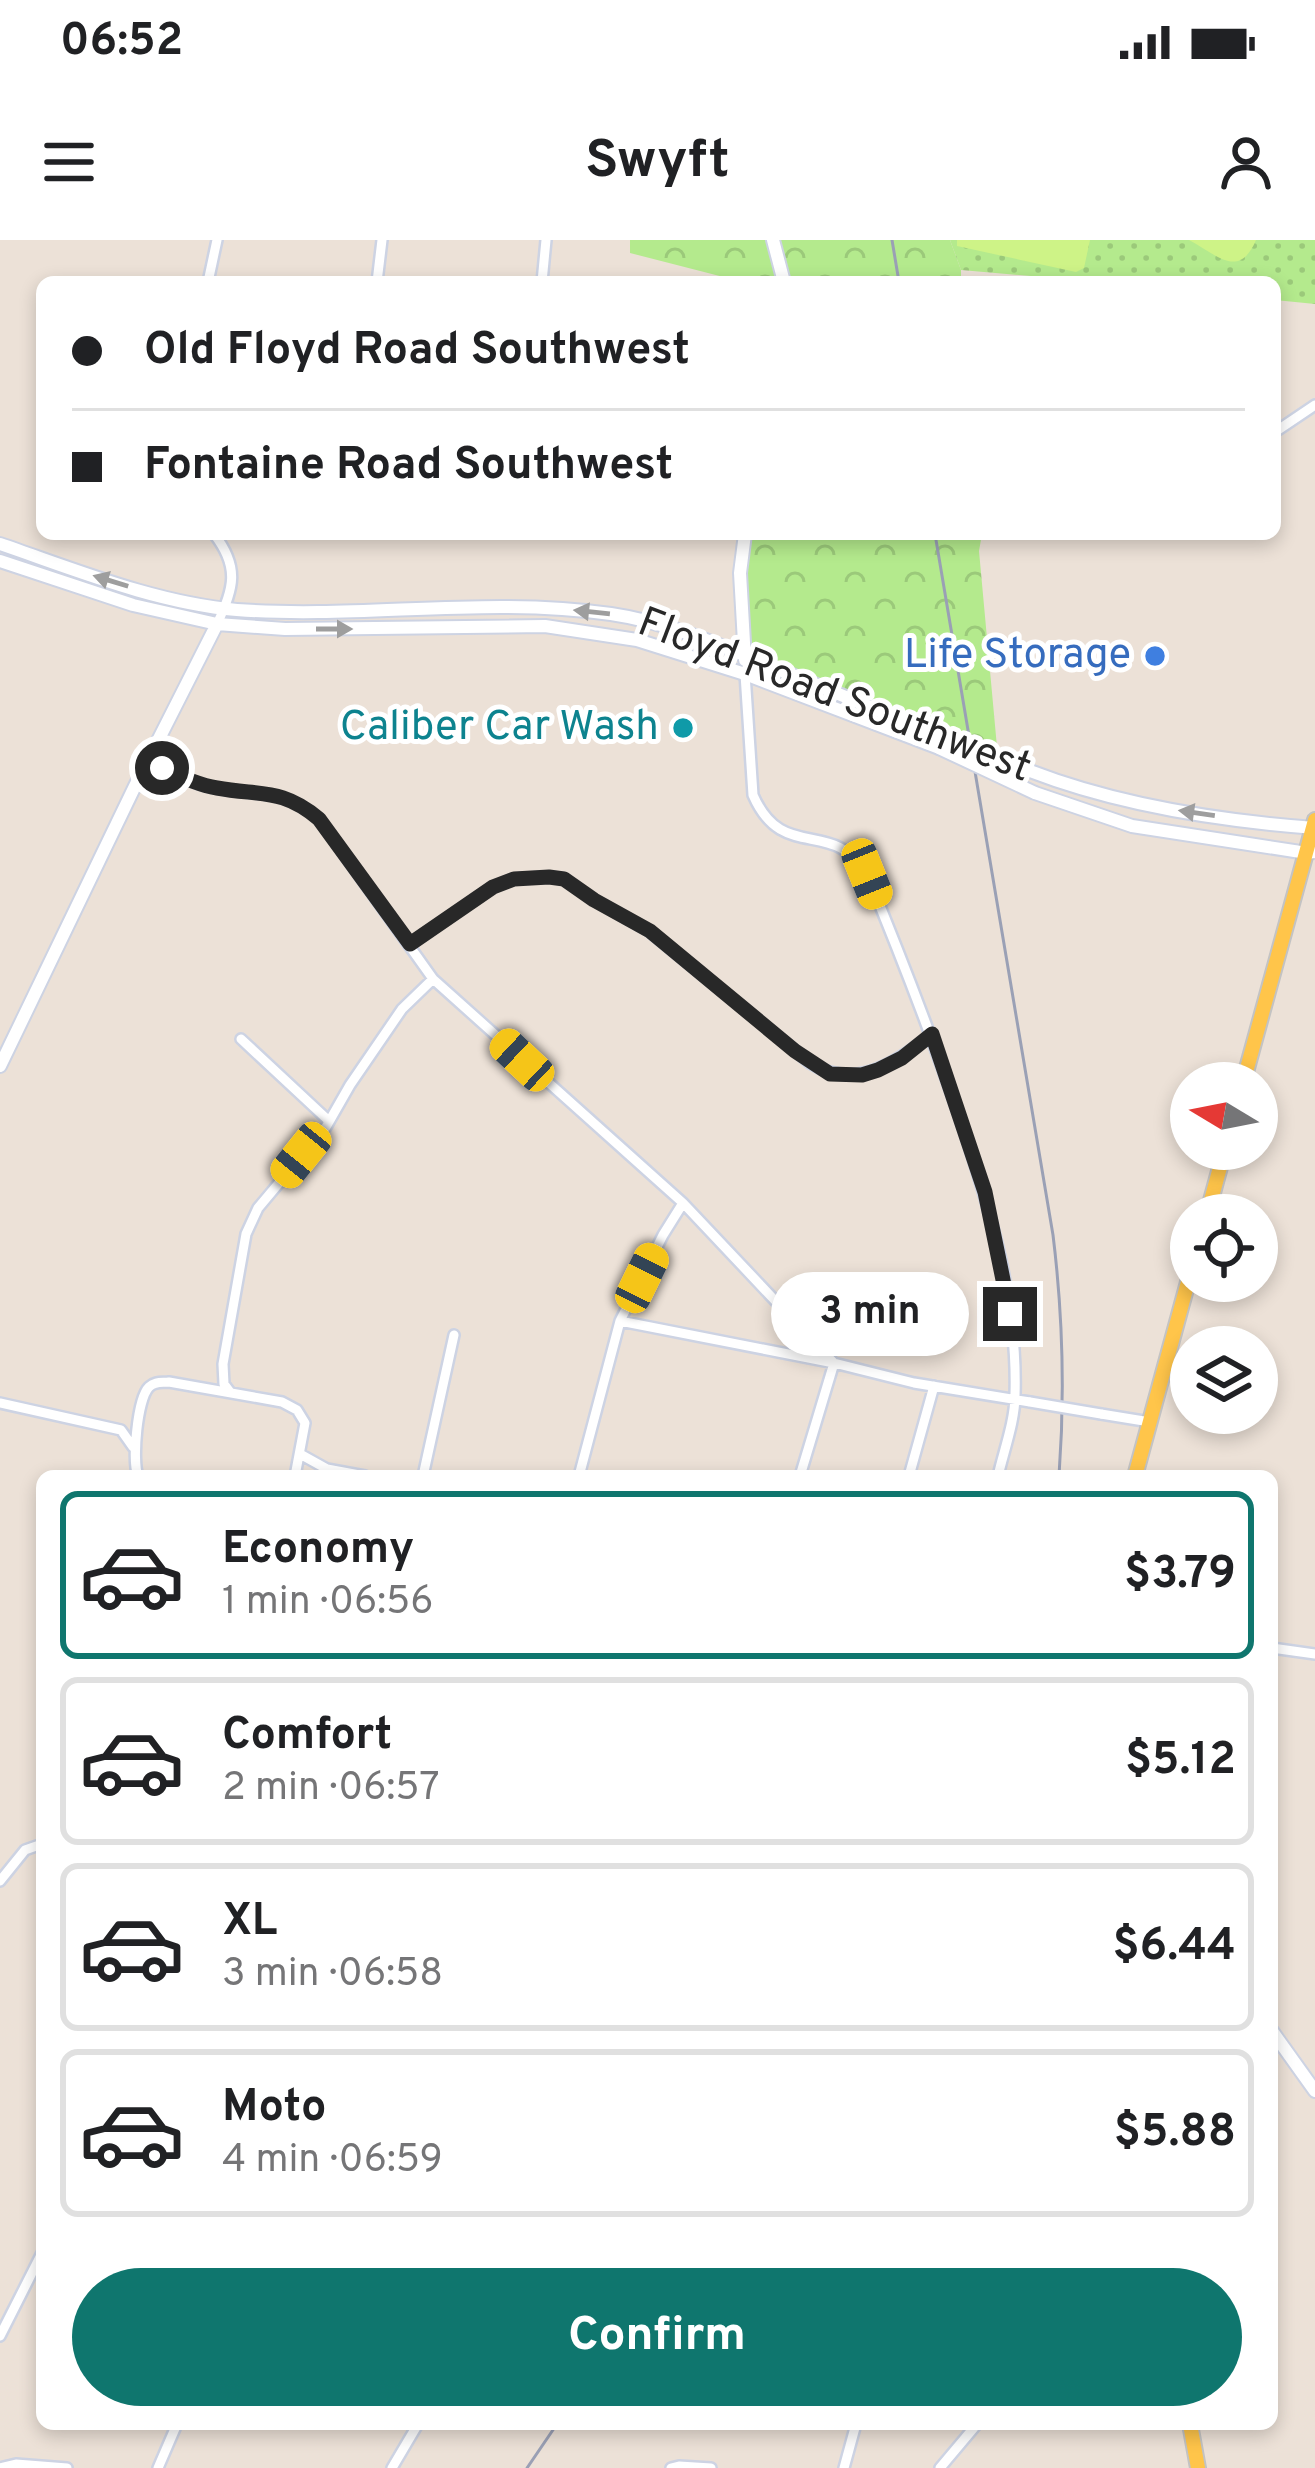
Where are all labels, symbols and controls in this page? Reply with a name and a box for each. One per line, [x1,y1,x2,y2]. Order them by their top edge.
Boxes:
text: 06:52 [60,14,183,71]
text: Swyft [585,128,730,197]
icon: menu [36,129,102,195]
icon: person [1213,129,1279,195]
text: Old Floyd Road Southwest [144,323,690,380]
text: Fontaine Road Southwest [144,438,673,495]
one-way arrow [92,571,129,589]
street label: Floyd Road Southwest [630,598,1038,796]
one-way arrow [573,603,610,622]
one-way arrow [316,619,354,639]
place label: Life Storage [904,630,1131,683]
marker: Life Storage [1142,643,1168,669]
place label: Caliber Car Wash [340,702,659,755]
marker: Caliber Car Wash [670,715,696,741]
route start [135,741,189,795]
one-way arrow [1178,803,1215,822]
car [837,834,897,914]
car [483,1022,561,1098]
north arrow [1170,1062,1278,1170]
map controls [1170,1062,1278,1434]
car [264,1116,338,1194]
button: locate [1170,1194,1278,1302]
car [610,1238,674,1318]
callout: 3 min [770,1272,968,1356]
route end [983,1287,1037,1341]
text: 3 min [819,1289,921,1338]
button: layers [1170,1326,1278,1434]
icon: car [78,1521,186,1629]
text: Economy [222,1522,414,1579]
text: $3.79 [1124,1547,1236,1604]
text: 1 min · 06:56 [222,1579,434,1628]
icon: car [78,1707,186,1815]
text: Comfort [222,1708,392,1765]
text: $5.12 [1125,1733,1236,1790]
text: 2 min · 06:57 [222,1765,440,1814]
icon: car [78,1893,186,2001]
text: XL [222,1894,277,1951]
text: $6.44 [1112,1919,1236,1976]
text: 3 min · 06:58 [222,1951,443,2000]
icon: car [78,2079,186,2187]
text: Moto [222,2080,326,2137]
text: $5.88 [1114,2105,1236,2162]
text: 4 min · 06:59 [222,2137,443,2186]
button: Confirm [72,2268,1242,2406]

